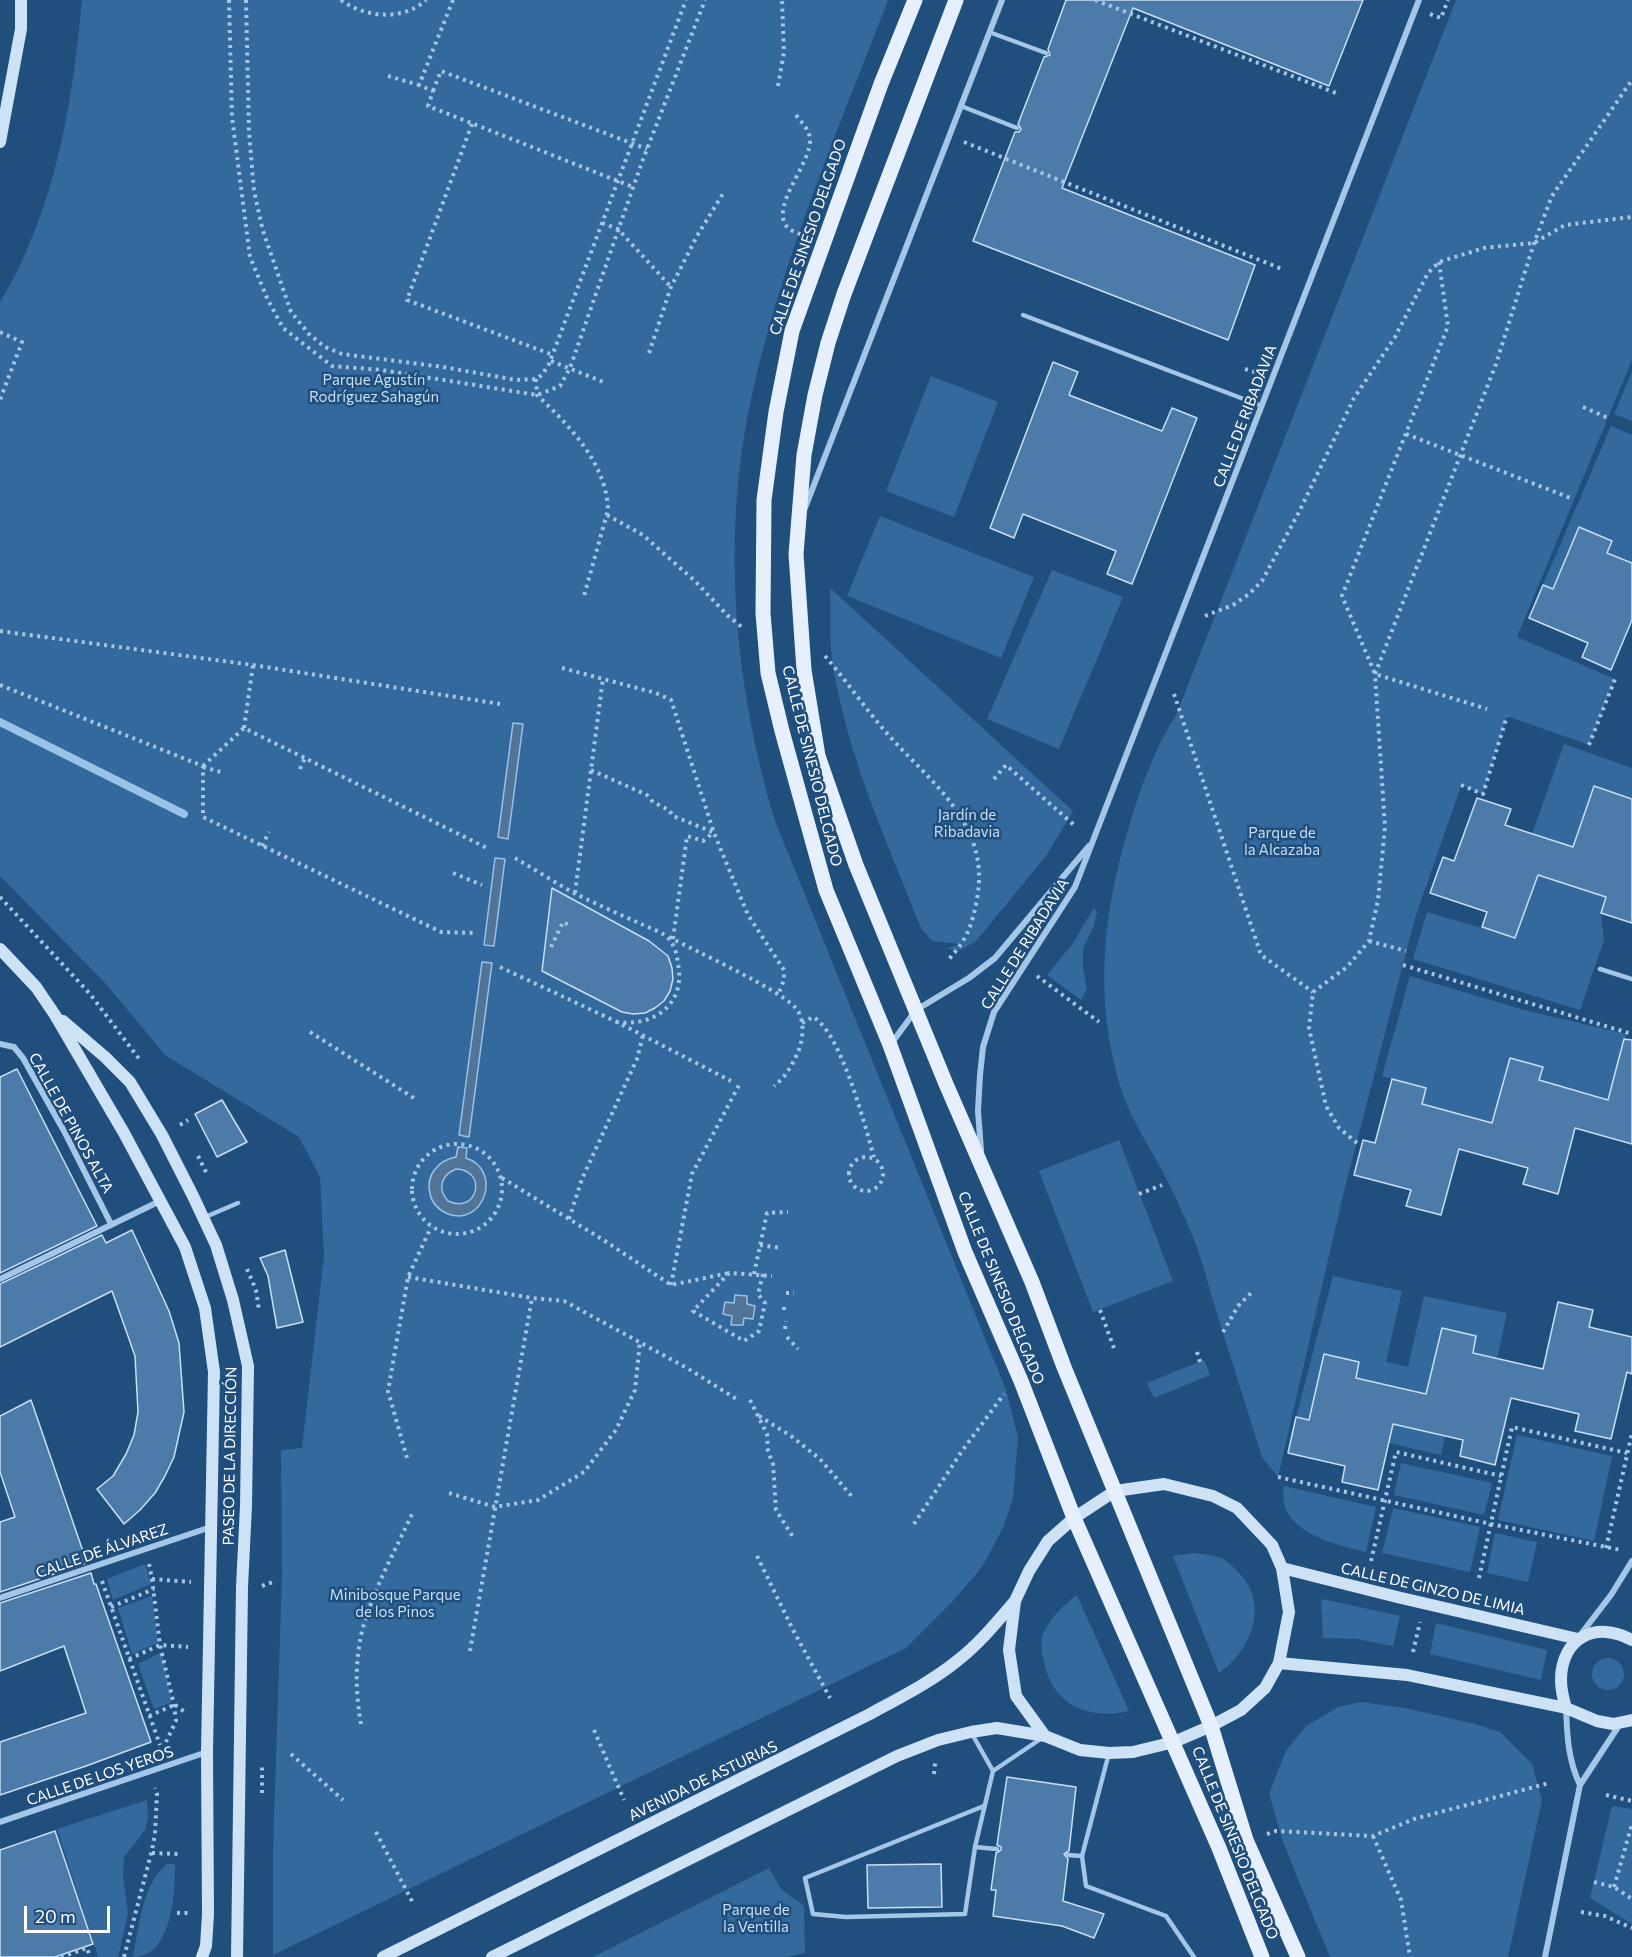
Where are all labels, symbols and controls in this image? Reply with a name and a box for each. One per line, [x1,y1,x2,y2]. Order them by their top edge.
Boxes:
street label: CALLE DE SINESIO DELGADO [766,136,850,338]
street label: CALLE DE RIBADAVIA [1209,342,1281,490]
park label: Parque Agustín Rodríguez Sahagún [309,371,439,406]
street label: CALLE DE SINESIO DELGADO [778,664,846,868]
park label: Jardín de Ribadavia [934,806,1000,841]
park label: Parque de la Alcazaba [1244,824,1320,859]
street label: CALLE DE RIBADAVIA [977,875,1073,1013]
street label: CALLE DE PINOS ALTA [25,1050,117,1196]
street label: CALLE DE SINESIO DELGADO [954,1189,1048,1387]
street label: PASEO DE LA DIRECCIÓN [219,1366,241,1546]
street label: CALLE DE ÁLVAREZ [33,1520,171,1582]
street label: CALLE DE GINZO DE LIMIA [1339,1559,1527,1619]
park label: Minibosque Parque de los Pinos [329,1586,461,1621]
street label: AVENIDA DE ASTURIAS [626,1737,780,1825]
street label: CALLE DE LOS YEROS [24,1742,176,1810]
street label: CALLE DE SINESIO DELGADO [1188,1744,1282,1942]
scale bar [27,1894,112,1932]
park label: Parque de la Ventilla [722,1901,790,1936]
text: 20 m [35,1905,76,1927]

